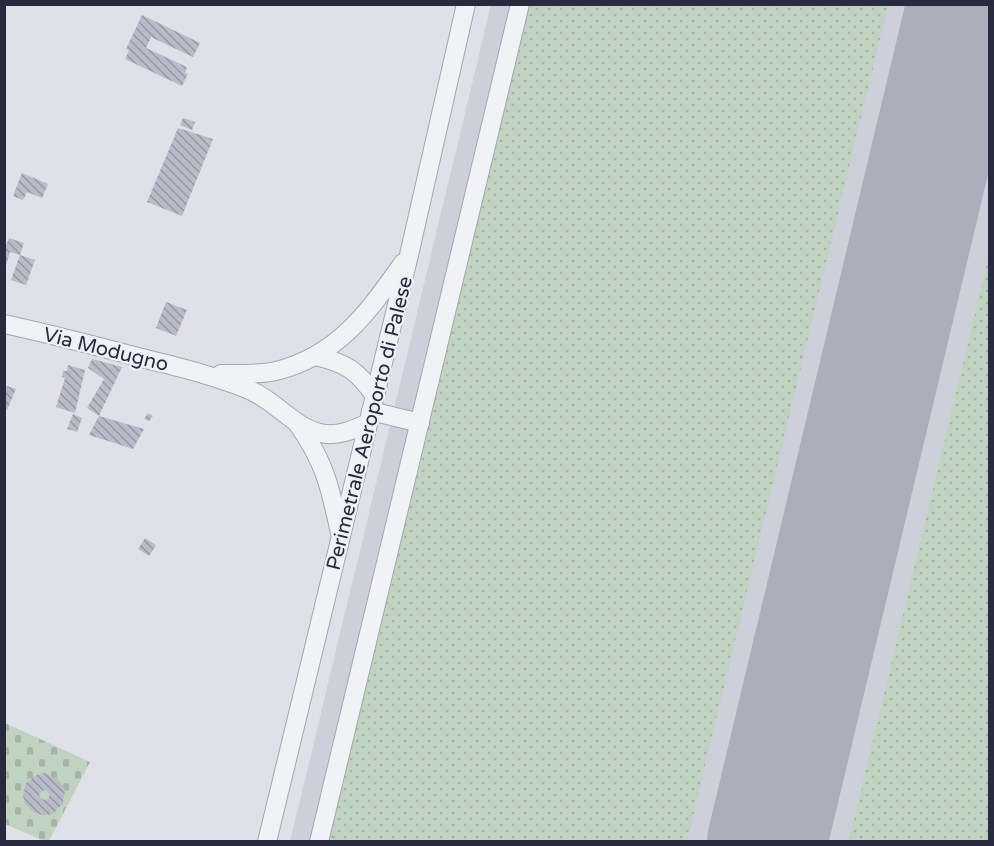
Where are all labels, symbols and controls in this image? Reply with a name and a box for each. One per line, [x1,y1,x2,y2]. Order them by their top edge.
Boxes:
street label: Perimetrale Aeroporto di Palese [322,274,418,573]
street label: Via Modugno [41,323,171,377]

